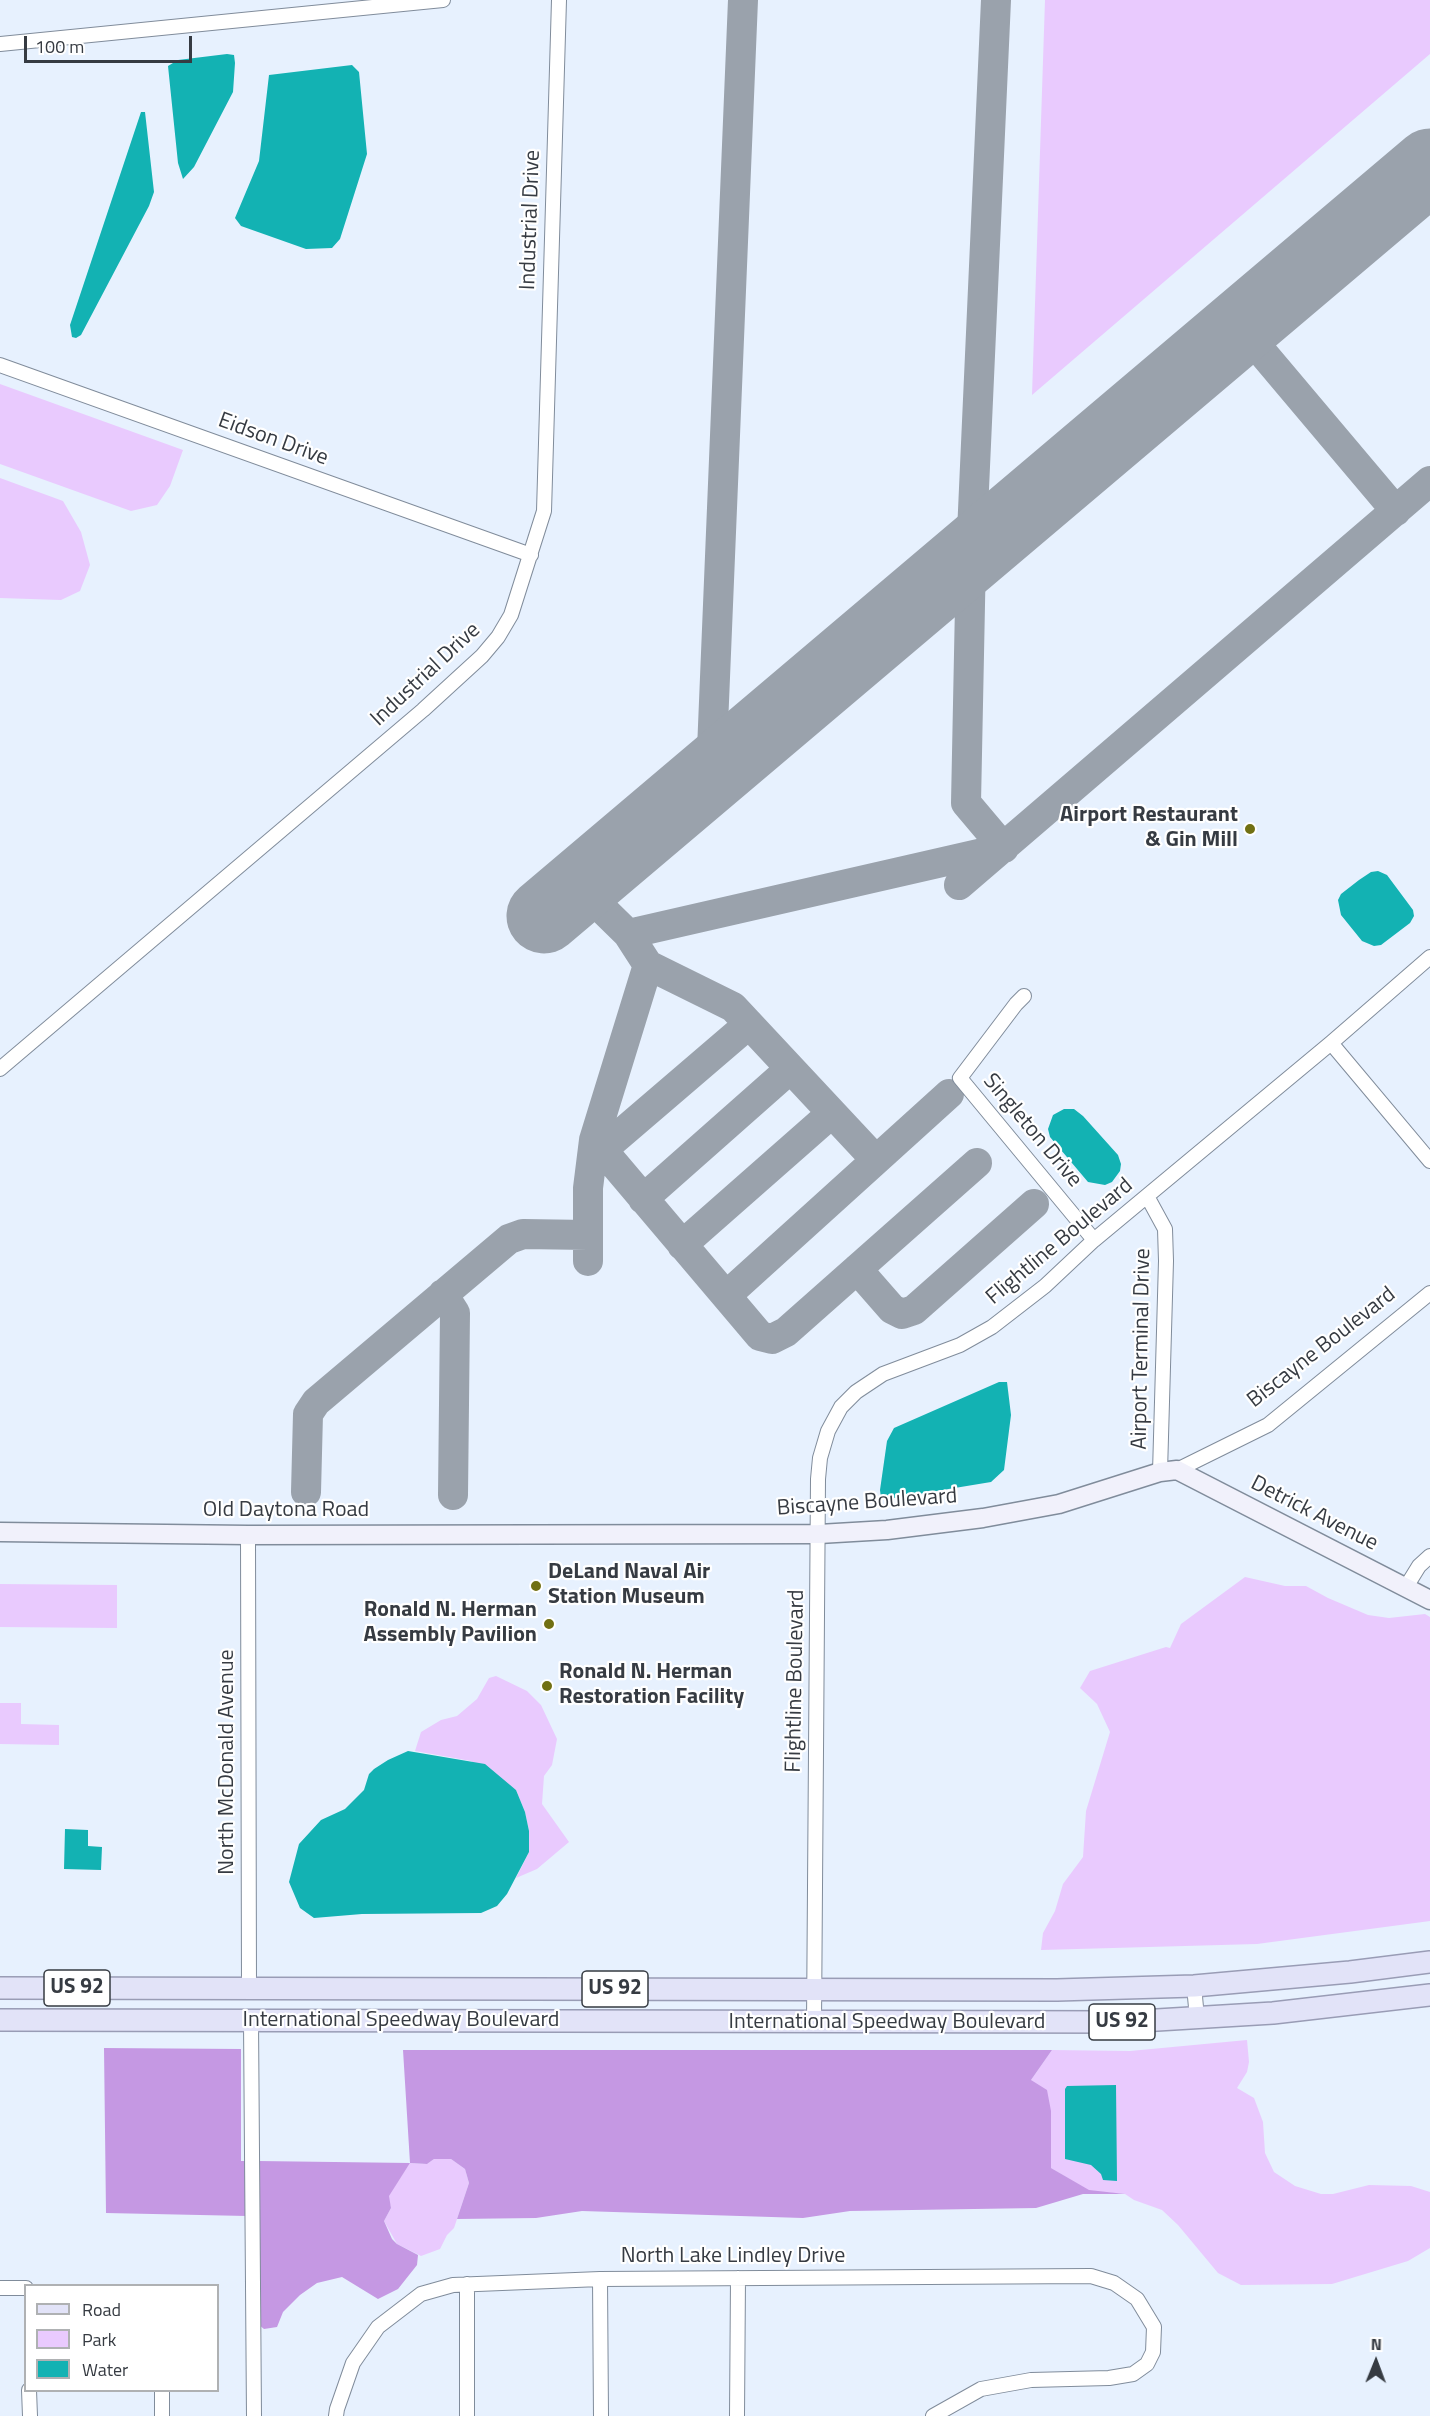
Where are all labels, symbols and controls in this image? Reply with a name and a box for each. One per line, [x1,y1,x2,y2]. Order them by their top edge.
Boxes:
scale bar [27,24,195,62]
text: 100 m [35,33,84,60]
street label: Industrial Drive [515,150,547,290]
street label: Eidson Drive [214,408,332,472]
street label: Industrial Drive [366,618,486,732]
place label: Airport Restaurant & Gin Mill [1060,803,1238,854]
marker: Airport Restaurant & Gin Mill [1243,822,1257,836]
street label: Singleton Drive [977,1069,1087,1193]
street label: Flightline Boulevard [981,1173,1139,1311]
street label: Airport Terminal Drive [1127,1248,1157,1450]
street label: Biscayne Boulevard [1243,1282,1401,1414]
street label: Detrick Avenue [1246,1471,1382,1557]
street label: Biscayne Boulevard [776,1484,958,1522]
street label: Old Daytona Road [203,1498,369,1524]
place label: DeLand Naval Air Station Museum [548,1560,710,1612]
marker: DeLand Naval Air Station Museum [529,1579,543,1593]
street label: Flightline Boulevard [781,1589,811,1773]
place label: Ronald N. Herman Assembly Pavilion [363,1598,537,1650]
marker: Ronald N. Herman Assembly Pavilion [542,1617,556,1631]
street label: North McDonald Avenue [215,1649,241,1875]
place label: Ronald N. Herman Restoration Facility [559,1660,744,1712]
marker: Ronald N. Herman Restoration Facility [540,1679,554,1693]
road number: US 92 [44,1970,110,2006]
road number: US 92 [582,1971,648,2007]
road number: US 92 [1089,2004,1155,2040]
street label: International Speedway Boulevard [242,2008,560,2034]
street label: International Speedway Boulevard [728,2010,1046,2036]
street label: North Lake Lindley Drive [621,2244,845,2270]
legend [24,2284,219,2392]
text: Road [82,2296,121,2323]
text: Park [82,2326,116,2353]
north arrow [1346,2332,1406,2392]
text: N [1371,2332,1382,2356]
text: Water [82,2356,128,2383]

